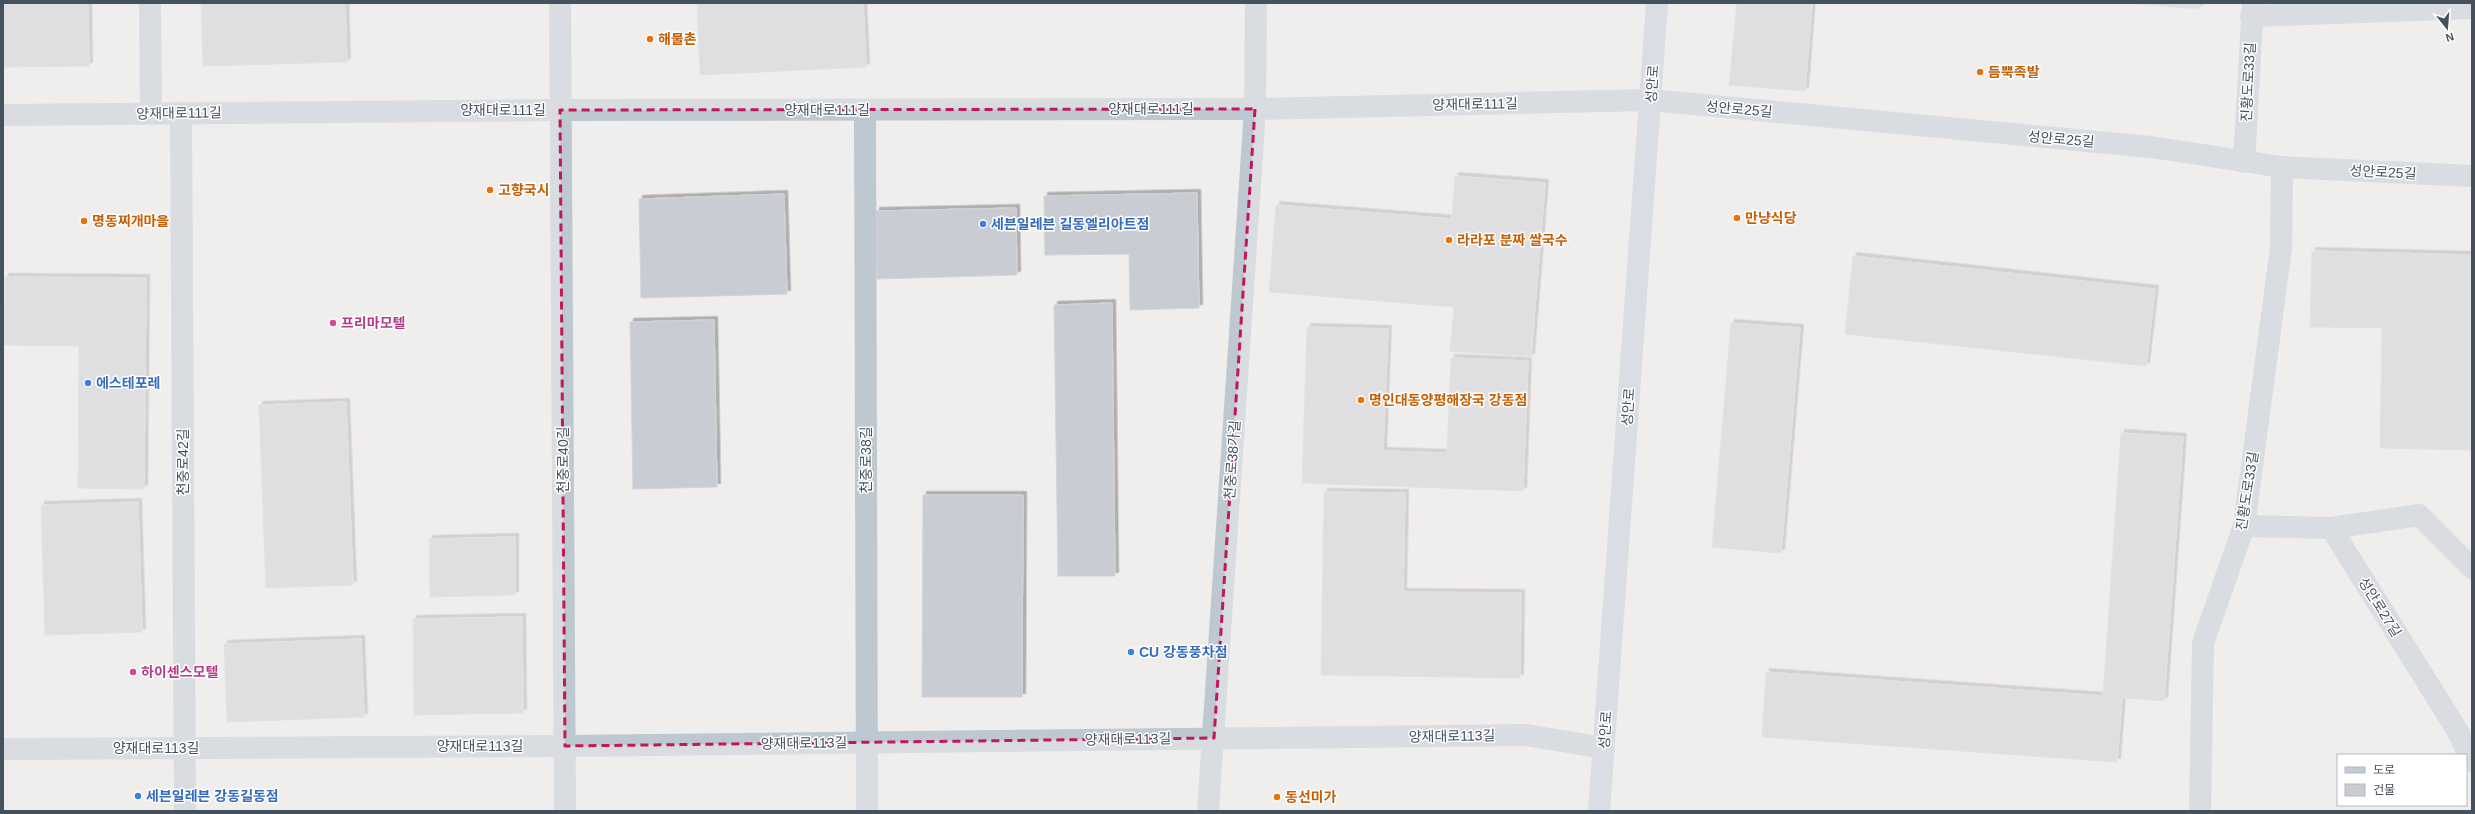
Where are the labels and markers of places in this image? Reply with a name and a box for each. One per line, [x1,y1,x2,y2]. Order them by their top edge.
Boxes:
place label: 해물촌 [658,31,697,47]
marker: 해물촌 [645,34,655,44]
place label: 듬뿍족발 [1988,64,2040,80]
marker: 듬뿍족발 [1975,67,1985,77]
place label: 고향국시 [498,182,550,198]
marker: 고향국시 [485,185,495,195]
place label: 만냥식당 [1745,210,1797,226]
place label: 명동찌개마을 [92,213,169,229]
marker: 만냥식당 [1732,213,1742,223]
marker: 명동찌개마을 [79,216,89,226]
place label: 세븐일레븐 길동엘리아트점 [991,216,1149,232]
marker: 세븐일레븐 길동엘리아트점 [978,219,988,229]
place label: 라라포 분짜 쌀국수 [1457,232,1568,248]
marker: 라라포 분짜 쌀국수 [1444,235,1454,245]
place label: 프리마모텔 [341,315,406,331]
marker: 프리마모텔 [328,318,338,328]
place label: 에스테포레 [96,375,160,391]
marker: 에스테포레 [83,378,93,388]
place label: 명인대동양평해장국 강동점 [1369,392,1527,408]
marker: 명인대동양평해장국 강동점 [1356,395,1366,405]
place label: CU 강동풍차점 [1139,644,1228,660]
marker: CU 강동풍차점 [1126,647,1136,657]
place label: 하이센스모텔 [141,664,218,680]
marker: 하이센스모텔 [128,667,138,677]
place label: 세븐일레븐 강동길동점 [146,788,279,804]
place label: 동선미가 [1285,789,1337,805]
marker: 세븐일레븐 강동길동점 [133,791,143,801]
marker: 동선미가 [1272,792,1282,802]

